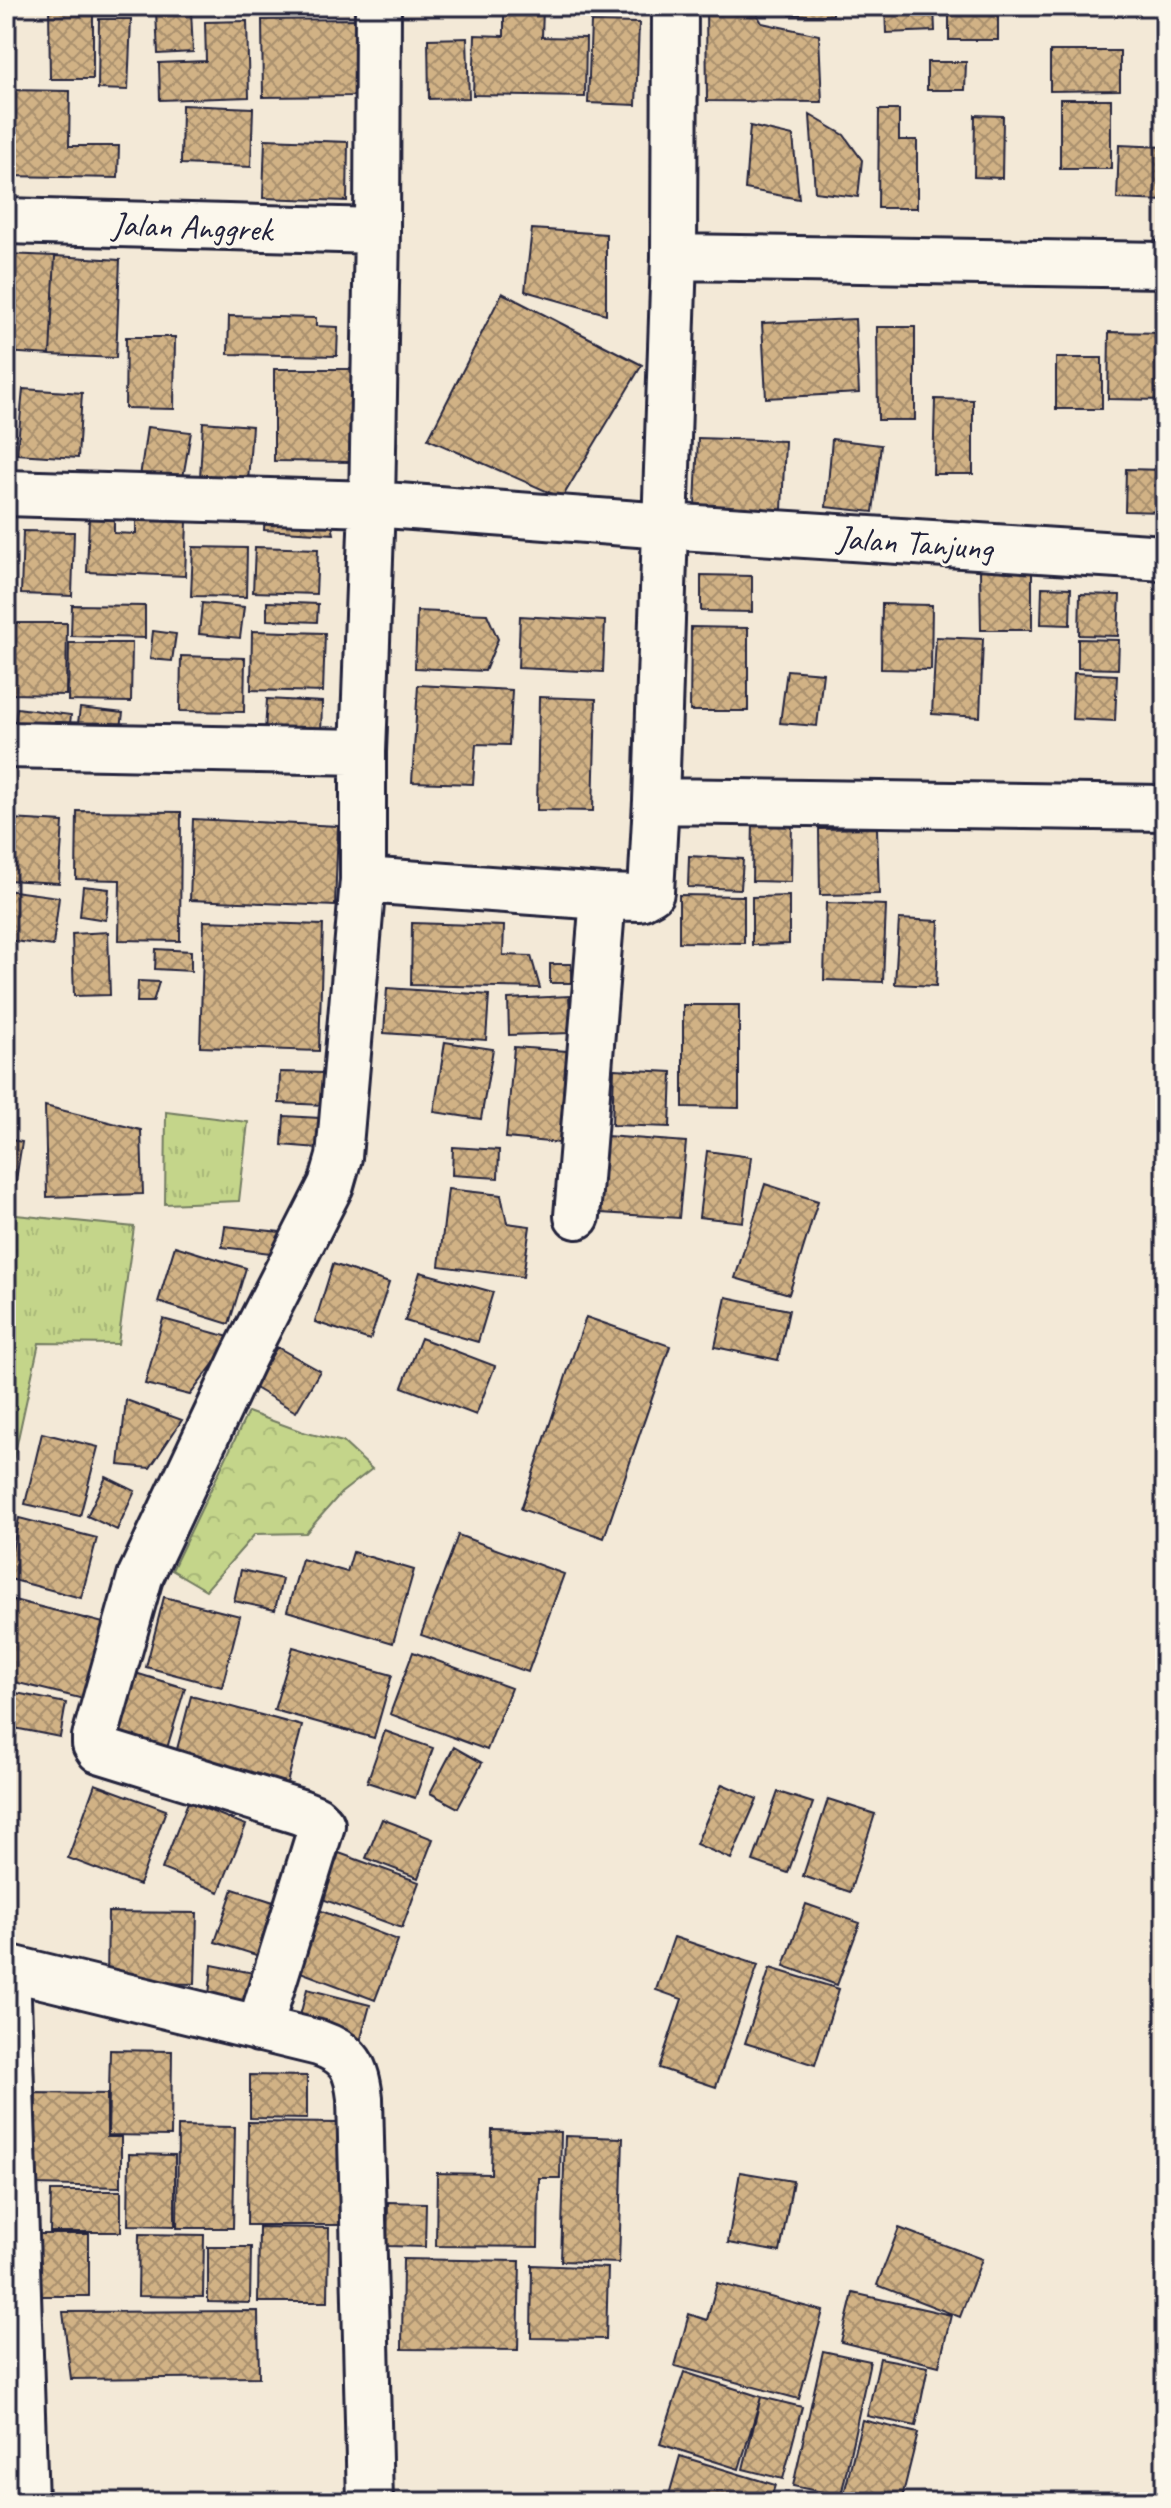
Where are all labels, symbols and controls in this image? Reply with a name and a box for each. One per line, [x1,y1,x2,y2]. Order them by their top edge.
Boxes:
street label: Jalan Anggrek [109,202,275,251]
street label: Jalan Tanjung [834,515,996,570]

